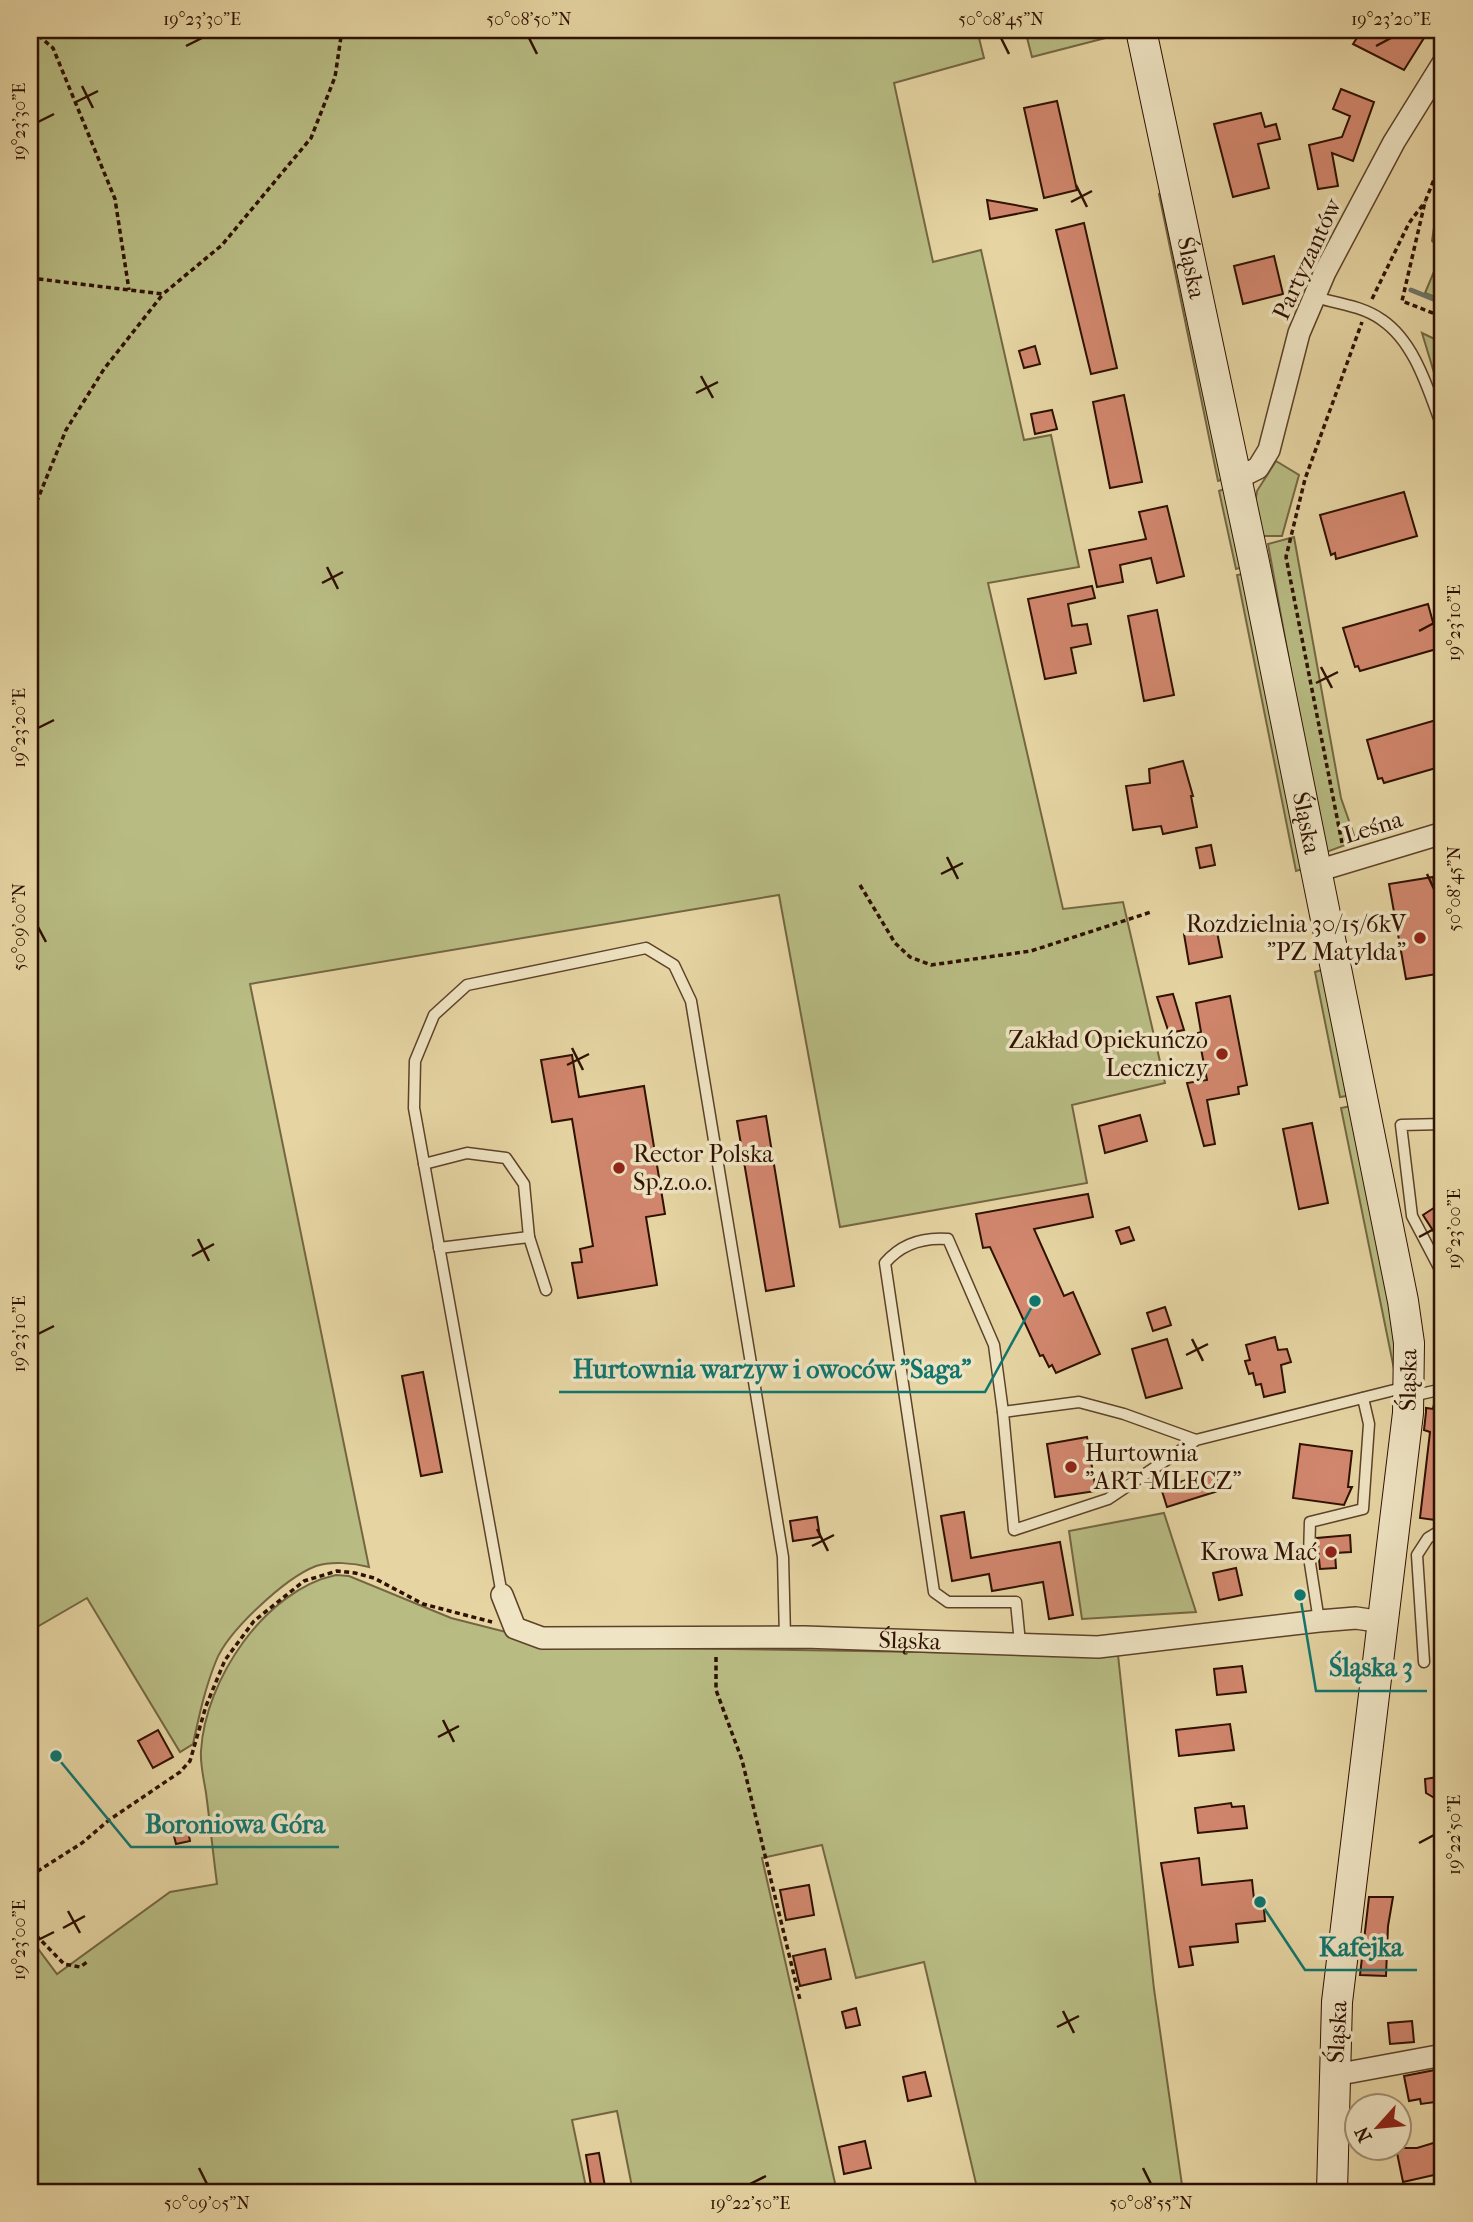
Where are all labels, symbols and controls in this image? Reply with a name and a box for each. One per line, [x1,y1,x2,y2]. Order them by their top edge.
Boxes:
text: 19°23'30"E [163,9,241,30]
text: 50°08'50"N [486,9,572,30]
text: 50°08'45"N [958,9,1044,30]
text: 19°23'20"E [1351,9,1431,30]
text: 19°23'30"E [9,83,30,161]
street label: Partyzantów [1267,193,1348,324]
street label: Śląska [1171,234,1212,302]
text: 19°23'10"E [1444,584,1465,662]
text: 19°23'20"E [9,688,30,768]
street label: Śląska [1287,789,1327,857]
street label: Leśna [1340,805,1407,849]
text: 50°08'45"N [1444,846,1465,932]
text: 50°09'00"N [9,883,30,971]
place label: Rozdzielnia 30/15/6kV "PZ Matylda" [1186,910,1407,966]
marker: Rozdzielnia 30/15/6kV "PZ Matylda" [1412,930,1428,946]
place label: Zakład Opiekuńczo Leczniczy [1008,1026,1209,1082]
marker: Zakład Opiekuńczo Leczniczy [1214,1046,1230,1062]
place label: Rector Polska Sp.z.o.o. [633,1140,774,1196]
marker: Rector Polska Sp.z.o.o. [611,1160,627,1176]
text: 19°23'00"E [1444,1189,1465,1269]
text: 19°23'10"E [9,1295,30,1373]
callout: Hurtownia warzyw i owoców "Saga" [559,1345,985,1392]
street label: Śląska [1392,1348,1424,1411]
text: Hurtownia warzyw i owoców "Saga" [573,1354,971,1385]
place label: Hurtownia "ART-MLECZ" [1085,1439,1242,1495]
marker: Hurtownia "ART-MLECZ" [1063,1459,1079,1475]
place label: Krowa Mać [1200,1538,1317,1566]
marker: Krowa Mać [1323,1544,1339,1560]
street label: Śląska [878,1625,942,1656]
callout: Śląska 3 [1316,1644,1427,1691]
text: Śląska 3 [1329,1650,1413,1684]
text: 19°22'50"E [1444,1795,1465,1875]
callout: Boroniowa Góra [131,1800,339,1847]
text: Boroniowa Góra [145,1809,326,1840]
text: 19°23'00"E [9,1900,30,1980]
callout: Kafejka [1305,1923,1417,1970]
text: Kafejka [1319,1932,1404,1963]
street label: Śląska [1320,1999,1354,2064]
north arrow [1344,2092,1414,2162]
text: N [1350,2122,1377,2146]
text: 50°09'05"N [164,2193,250,2214]
text: 19°22'50"E [710,2193,790,2214]
text: 50°08'55"N [1109,2193,1193,2214]

